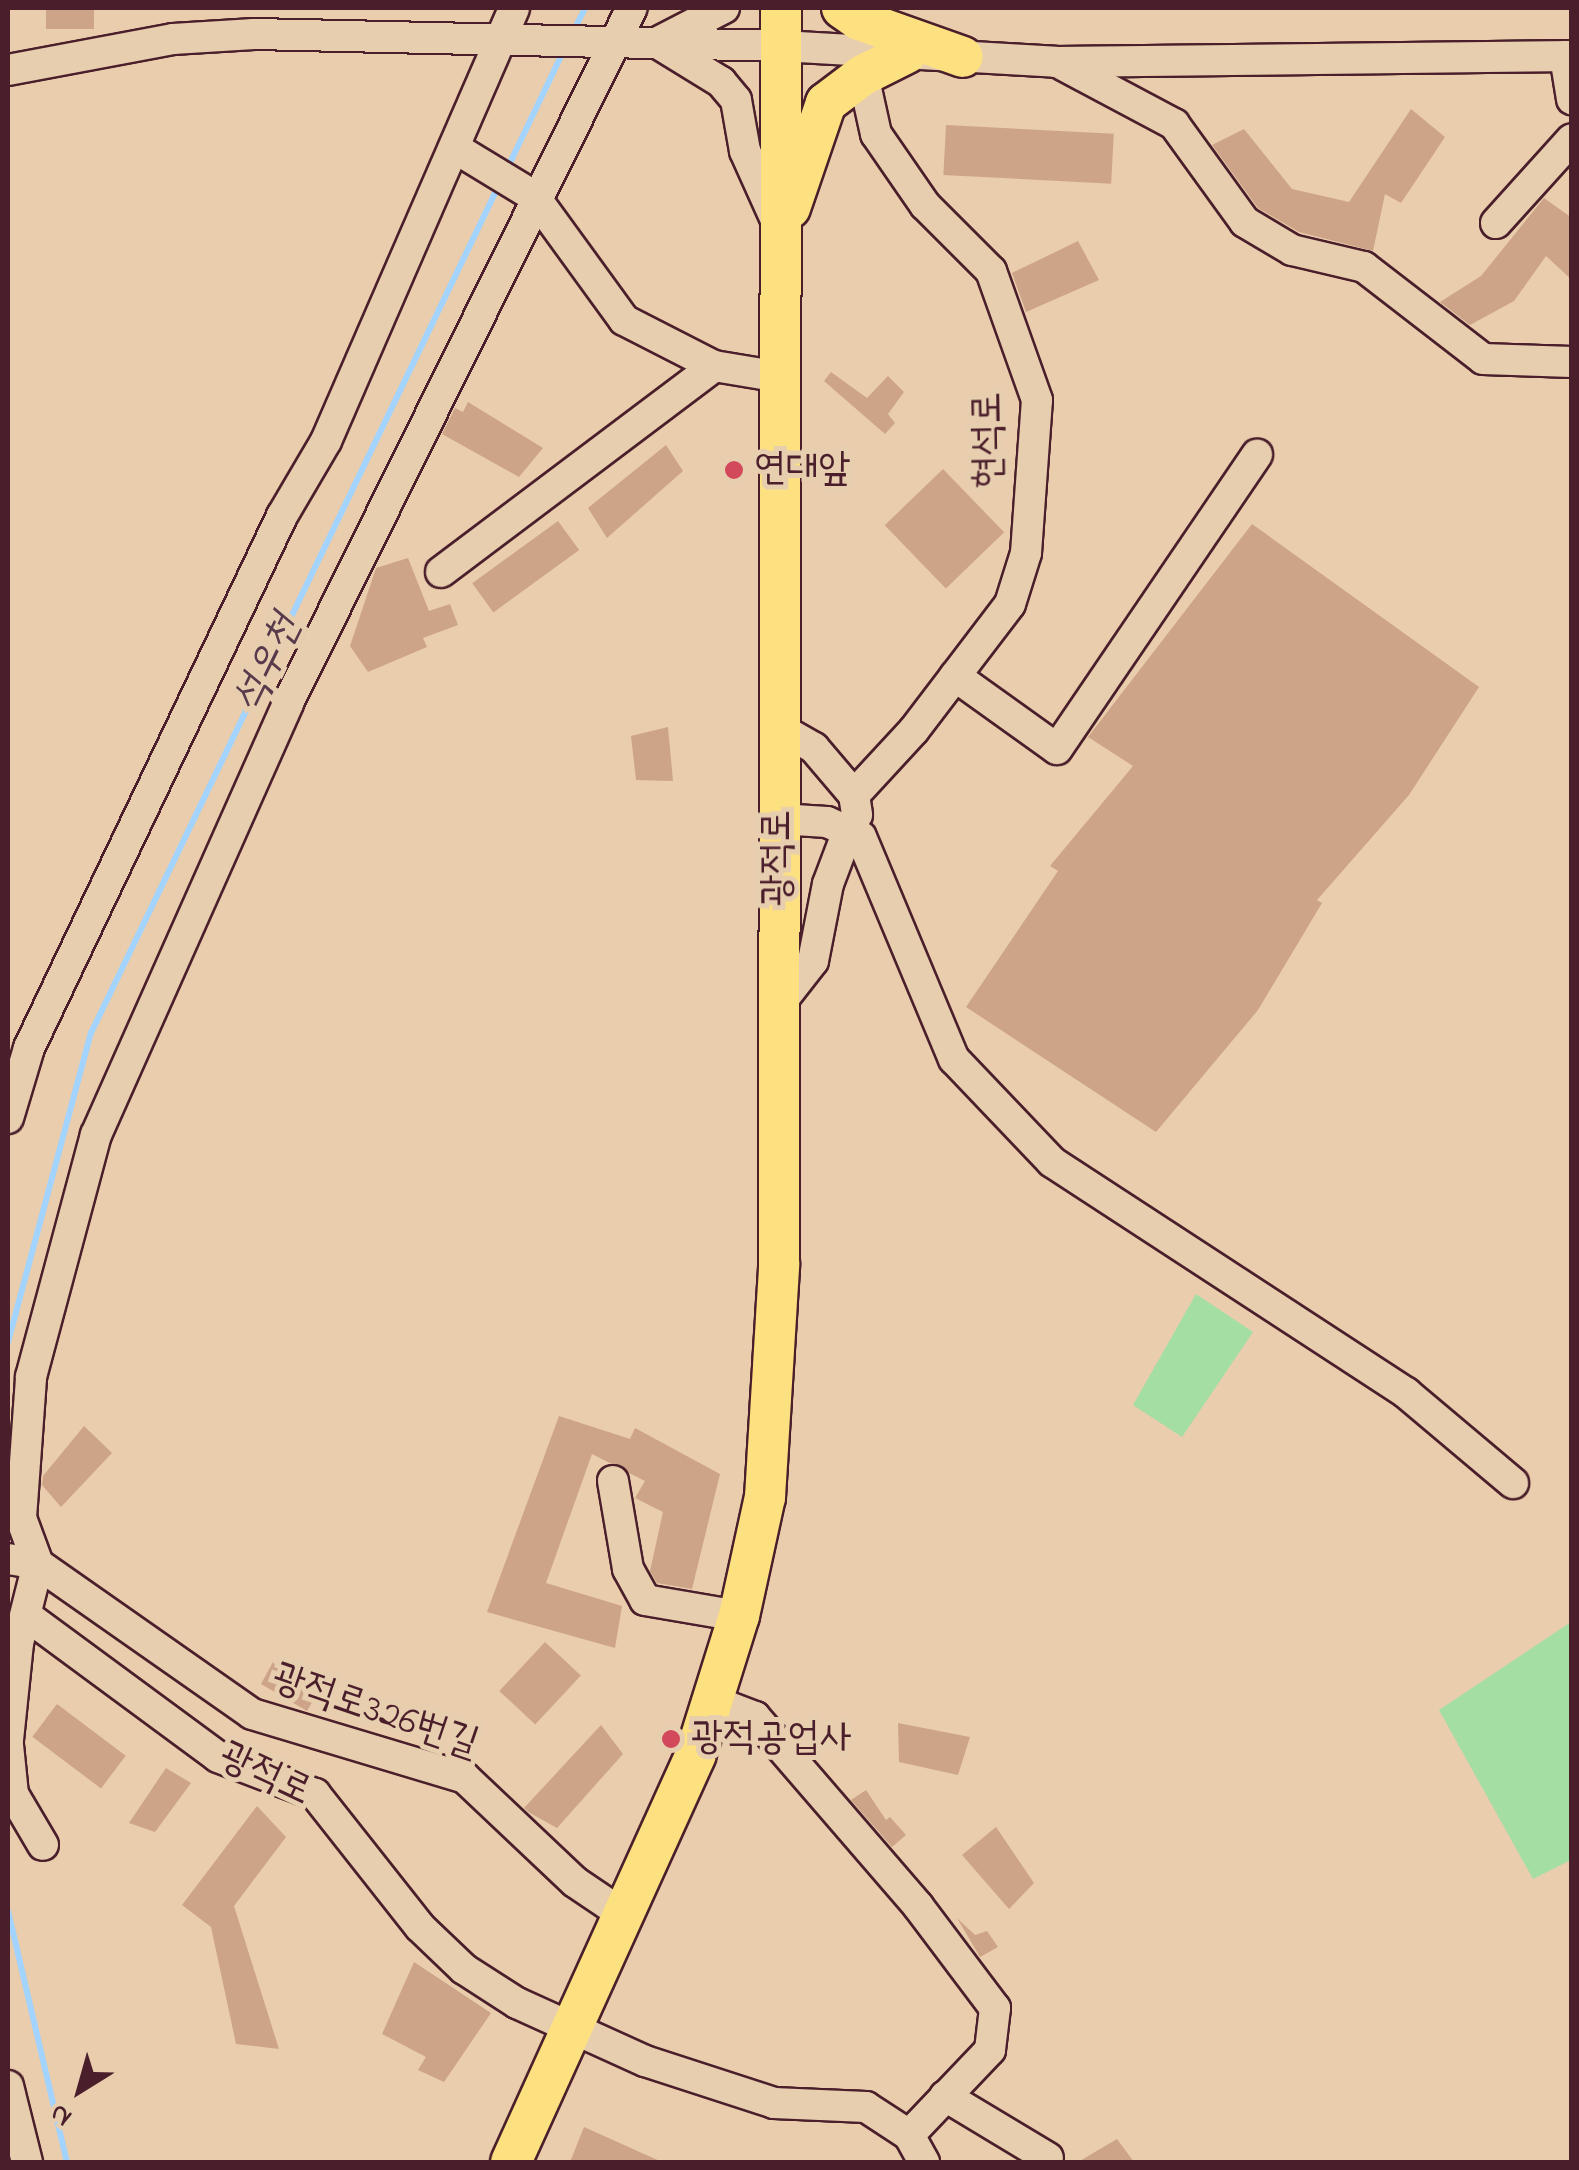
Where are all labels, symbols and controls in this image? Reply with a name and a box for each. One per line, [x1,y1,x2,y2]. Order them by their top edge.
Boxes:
street label: 현석로 [965,391,1015,489]
place label: 연대앞 [754,446,851,494]
marker: 연대앞 [723,459,745,481]
water label: 석우천 [223,607,313,721]
street label: 광적로 [755,810,803,906]
street label: 광적로326번길 [266,1654,484,1770]
place label: 광적공업사 [691,1715,852,1763]
marker: 광적공업사 [660,1728,682,1750]
street label: 광적로 [211,1733,319,1817]
north arrow [30,2040,130,2140]
text: N [42,2092,82,2136]

